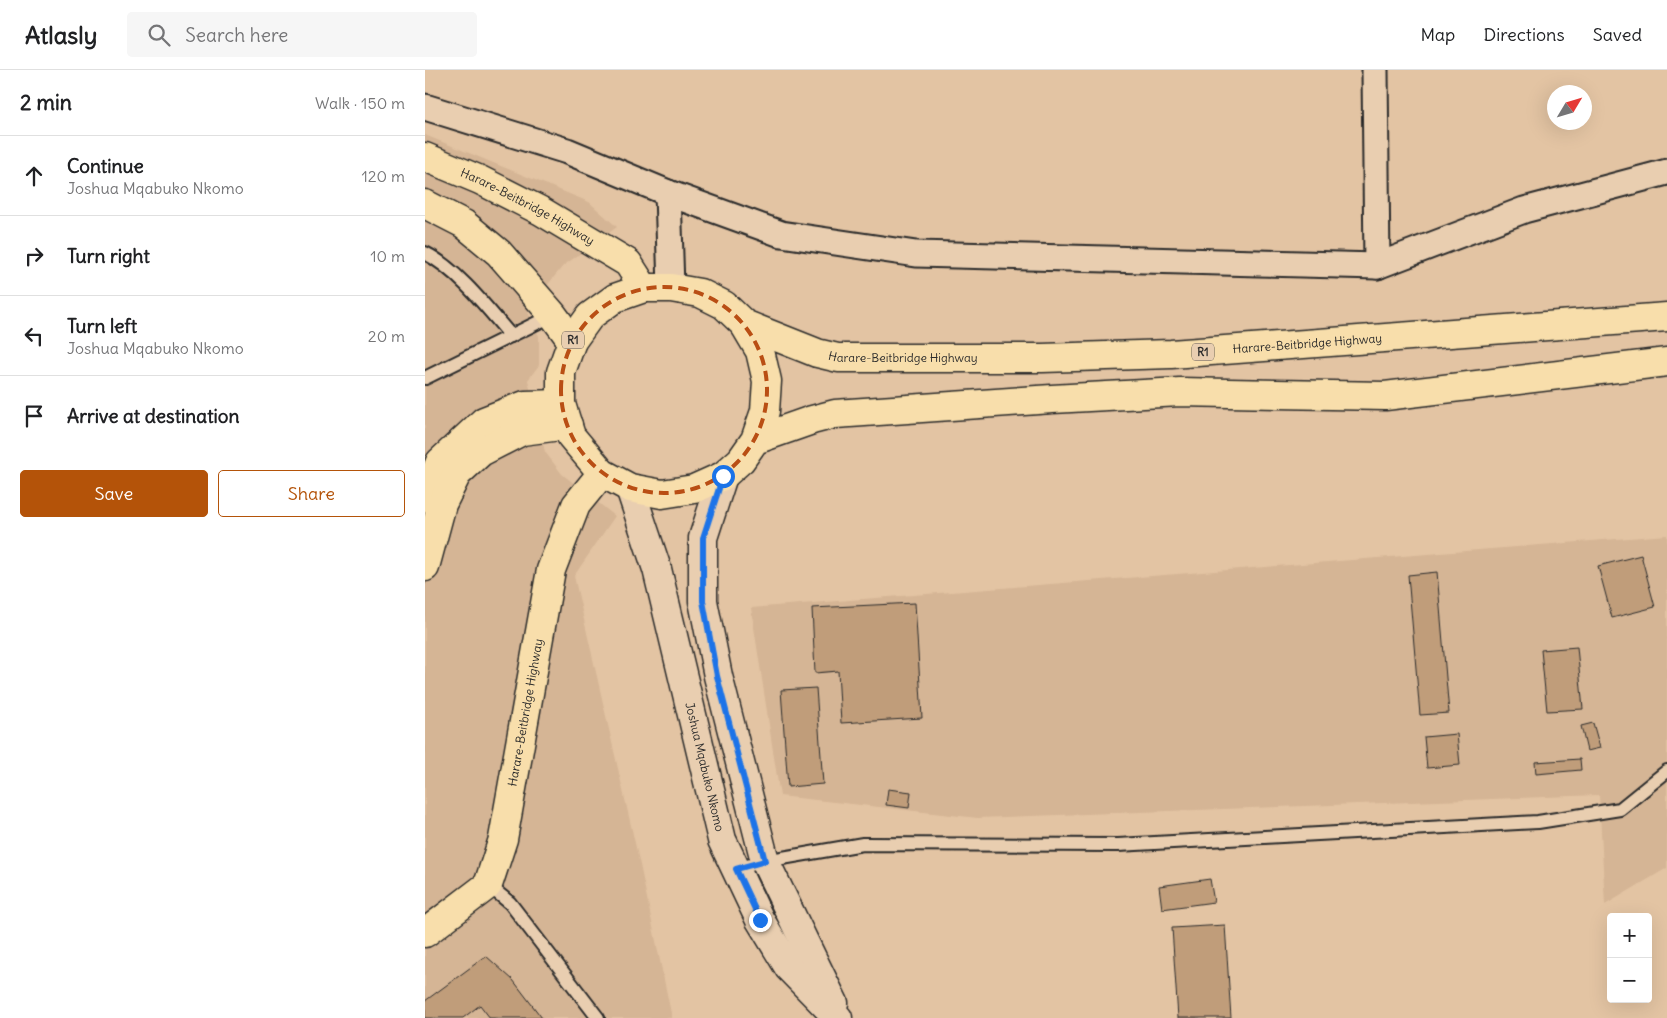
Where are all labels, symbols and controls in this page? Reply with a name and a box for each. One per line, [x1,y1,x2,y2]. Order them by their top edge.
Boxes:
search box [127,12,477,57]
text: Atlasly [25,20,97,50]
icon: search [145,21,173,49]
text: Search here [185,23,288,47]
text: Map [1420,23,1455,46]
text: Directions [1483,23,1565,46]
text: Saved [1593,23,1642,46]
north arrow [1547,85,1592,130]
text: 2 min [20,89,72,116]
text: Walk · 150 m [315,93,405,113]
text: Continue [67,154,144,178]
icon: ahead [20,162,48,190]
street label: Harare-Beitbridge Highway [458,165,597,248]
text: 120 m [362,166,405,186]
text: Joshua Mqabuko Nkomo [67,178,244,198]
icon: right [20,242,48,270]
text: Turn right [67,244,150,268]
text: 10 m [370,246,405,266]
text: Turn left [67,314,137,338]
icon: left [20,322,48,350]
text: 20 m [368,326,405,346]
street label: Harare-Beitbridge Highway [1232,330,1383,356]
road number: R1 [562,332,584,348]
text: Joshua Mqabuko Nkomo [67,338,244,358]
road number: R1 [1192,344,1214,360]
street label: Harare-Beitbridge Highway [827,348,978,365]
icon: arrive [20,402,48,430]
text: Arrive at destination [67,404,240,428]
route start [712,465,735,488]
button: Save [20,470,208,517]
button: Share [218,470,405,517]
street label: Harare-Beitbridge Highway [505,638,546,787]
street label: Joshua Mqabuko Nkomo [682,701,728,833]
route end [749,909,772,932]
map controls [1607,913,1652,1003]
button: + [1607,913,1652,958]
button: − [1607,958,1652,1003]

